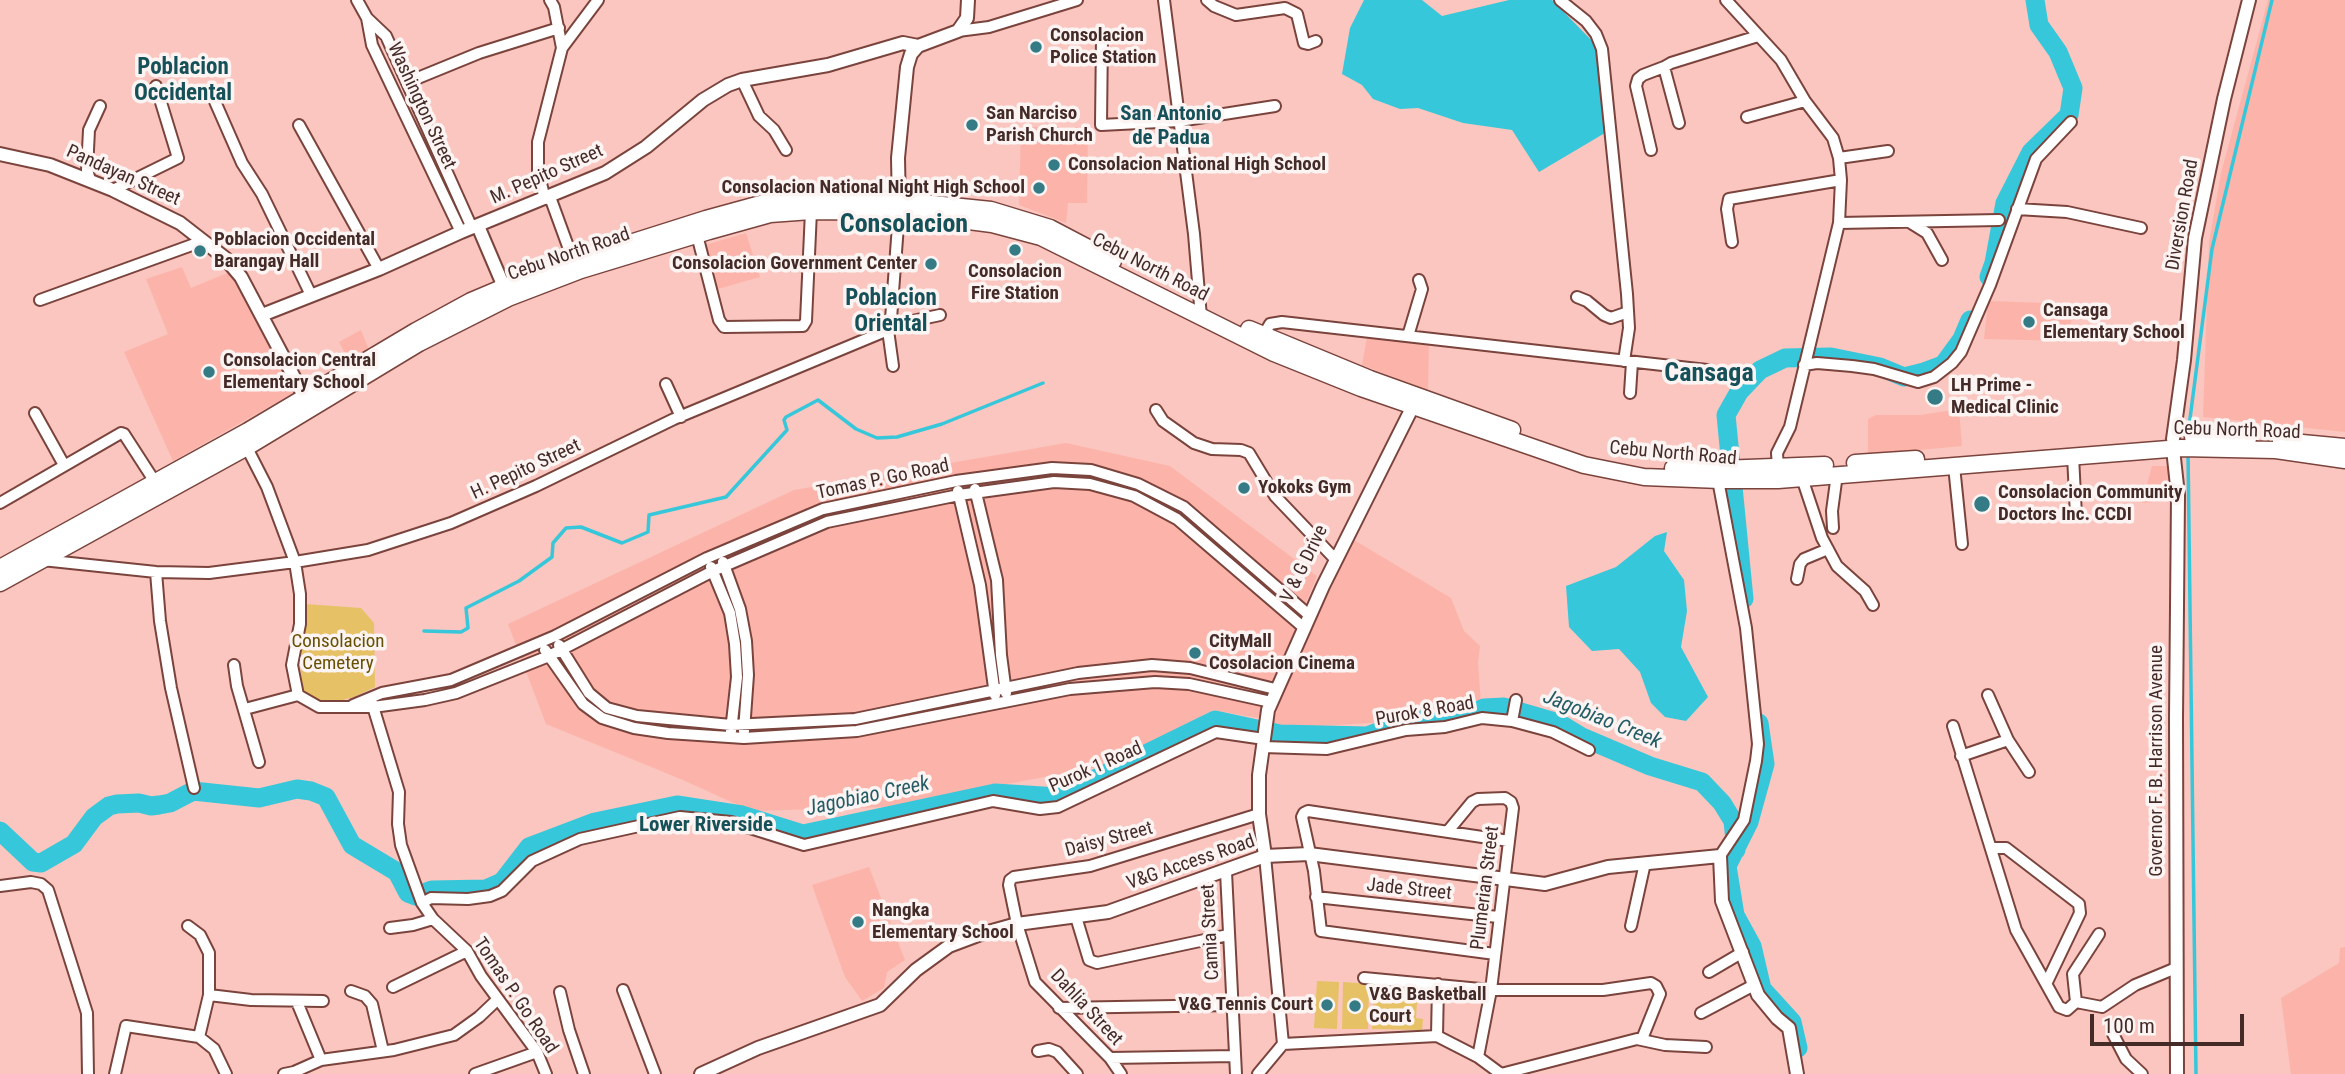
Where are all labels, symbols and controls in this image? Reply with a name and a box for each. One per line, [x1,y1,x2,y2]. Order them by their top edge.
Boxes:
place label: Consolacion Police Station [1050,25,1156,69]
street label: Washington Street [382,39,460,173]
marker: Consolacion Police Station [1028,39,1044,55]
district label: Poblacion Occidental [134,54,232,108]
district label: San Antonio de Padua [1120,102,1222,152]
place label: San Narciso Parish Church [986,103,1093,147]
marker: San Narciso Parish Church [964,117,980,133]
street label: M. Pepito Street [487,140,607,210]
street label: Pandayan Street [63,141,183,211]
place label: Consolacion National High School [1068,154,1326,176]
marker: Consolacion National High School [1046,157,1062,173]
street label: Diversion Road [2162,158,2204,272]
place label: Consolacion National Night High School [721,177,1025,199]
marker: Consolacion National Night High School [1031,180,1047,196]
district label: Consolacion [840,209,968,241]
street label: Cebu North Road [505,223,633,287]
place label: Poblacion Occidental Barangay Hall [214,229,375,273]
street label: Cebu North Road [1088,229,1212,307]
marker: Consolacion Fire Station [1007,242,1023,258]
marker: Poblacion Occidental Barangay Hall [192,243,208,259]
place label: Consolacion Government Center [672,253,917,275]
marker: Consolacion Government Center [923,256,939,272]
place label: Consolacion Fire Station [968,261,1062,305]
district label: Poblacion Oriental [845,285,937,339]
place label: Cansaga Elementary School [2043,300,2185,344]
marker: Cansaga Elementary School [2021,314,2037,330]
place label: Consolacion Central Elementary School [223,350,376,394]
district label: Cansaga [1664,358,1754,390]
marker: Consolacion Central Elementary School [201,364,217,380]
place label: LH Prime - Medical Clinic [1951,375,2059,419]
marker: LH Prime - Medical Clinic [1925,387,1945,407]
street label: Cebu North Road [2173,417,2301,445]
street label: H. Pepito Street [468,435,584,505]
street label: Cebu North Road [1609,437,1737,471]
street label: Tomas P. Go Road [815,455,951,505]
place label: Yokoks Gym [1258,477,1351,499]
marker: Yokoks Gym [1236,480,1252,496]
place label: Consolacion Community Doctors Inc. CCDI [1998,482,2182,526]
marker: Consolacion Community Doctors Inc. CCDI [1972,494,1992,514]
street label: V & G Drive [1277,522,1333,606]
park label: Consolacion Cemetery [291,631,385,675]
place label: CityMall Cosolacion Cinema [1209,631,1355,675]
marker: CityMall Cosolacion Cinema [1187,645,1203,661]
street label: Governor F. B. Harrison Avenue [2146,645,2168,877]
water label: Jagobiao Creek [1539,685,1665,755]
street label: Purok 8 Road [1374,692,1476,732]
street label: Purok 1 Road [1046,737,1146,799]
water label: Jagobiao Creek [804,772,932,822]
district label: Lower Riverside [639,813,773,839]
street label: Daisy Street [1063,817,1155,863]
street label: Plumerian Street [1467,825,1505,951]
street label: V&G Access Road [1124,830,1258,896]
street label: Jade Street [1365,874,1453,906]
street label: Camia Street [1197,883,1225,981]
place label: Nangka Elementary School [872,900,1014,944]
marker: Nangka Elementary School [850,914,866,930]
street label: Tomas P. Go Road [468,934,562,1058]
street label: Dahlia Street [1045,965,1127,1051]
place label: V&G Basketball Court [1369,984,1486,1028]
place label: V&G Tennis Court [1178,994,1313,1016]
marker: V&G Tennis Court [1319,997,1335,1013]
marker: V&G Basketball Court [1347,998,1363,1014]
scale bar [2093,1000,2247,1044]
text: 100 m [2103,1014,2155,1038]

